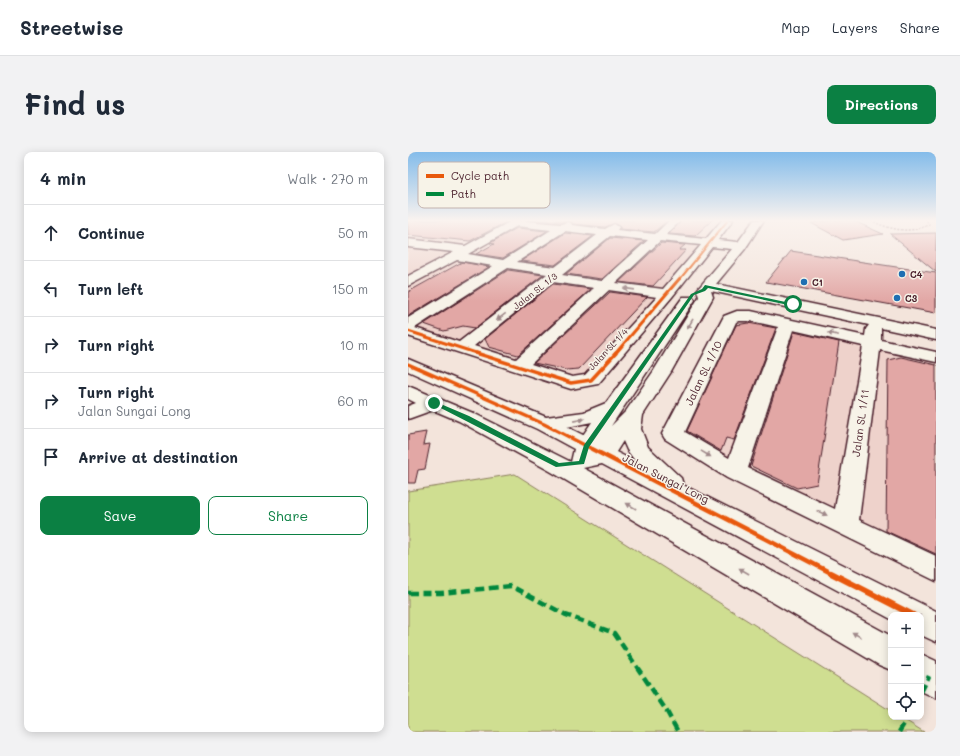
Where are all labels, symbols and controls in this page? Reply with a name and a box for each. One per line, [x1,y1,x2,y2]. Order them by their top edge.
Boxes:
text: Streetwise [20,15,123,40]
text: Map [781,18,810,37]
text: Layers [832,18,878,37]
text: Share [900,18,940,37]
button: Directions [827,85,936,124]
text: Find us [24,86,125,122]
legend [418,162,550,208]
text: 4 min [40,167,86,189]
text: Cycle path [451,168,509,183]
text: Walk · 270 m [287,170,368,187]
text: Path [451,186,476,201]
icon: ahead [40,222,62,244]
text: Continue [78,223,145,243]
text: 50 m [338,224,368,241]
marker: C4 [897,269,907,279]
place label: C4 [910,269,923,280]
street label: Jalan SL 1/3 [511,270,559,312]
marker: C1 [799,277,809,287]
place label: C1 [812,277,823,288]
icon: left [40,278,62,300]
text: Turn left [78,279,143,299]
text: 150 m [332,280,368,297]
one-way arrow [623,286,635,292]
marker: C3 [892,293,902,303]
place label: C3 [905,293,918,304]
route start [784,295,802,313]
one-way arrow [496,313,506,321]
one-way arrow [686,318,693,330]
street label: Jalan SL 1/4 [586,325,631,372]
one-way arrow [826,331,839,337]
icon: right [40,334,62,356]
text: Turn right [78,335,155,355]
text: 10 m [340,336,368,353]
street label: Jalan SL 1/10 [681,338,725,408]
text: Turn right [78,382,155,402]
street label: Jalan SL 1/11 [848,388,872,458]
icon: right [40,390,62,412]
text: 60 m [338,392,368,409]
route end [425,394,443,412]
text: Jalan Sungai Long [78,402,191,419]
one-way arrow [573,416,585,422]
icon: arrive [40,446,62,468]
text: Arrive at destination [78,447,238,467]
street label: Jalan Sungai Long [620,450,712,506]
one-way arrow [700,451,712,458]
button: Save [40,496,200,535]
button: Share [208,496,368,535]
one-way arrow [625,503,637,510]
one-way arrow [816,510,828,516]
one-way arrow [738,567,750,574]
map controls [888,612,924,720]
button: + [888,612,924,648]
one-way arrow [851,631,863,638]
button: − [888,648,924,684]
button: locate [888,684,924,720]

